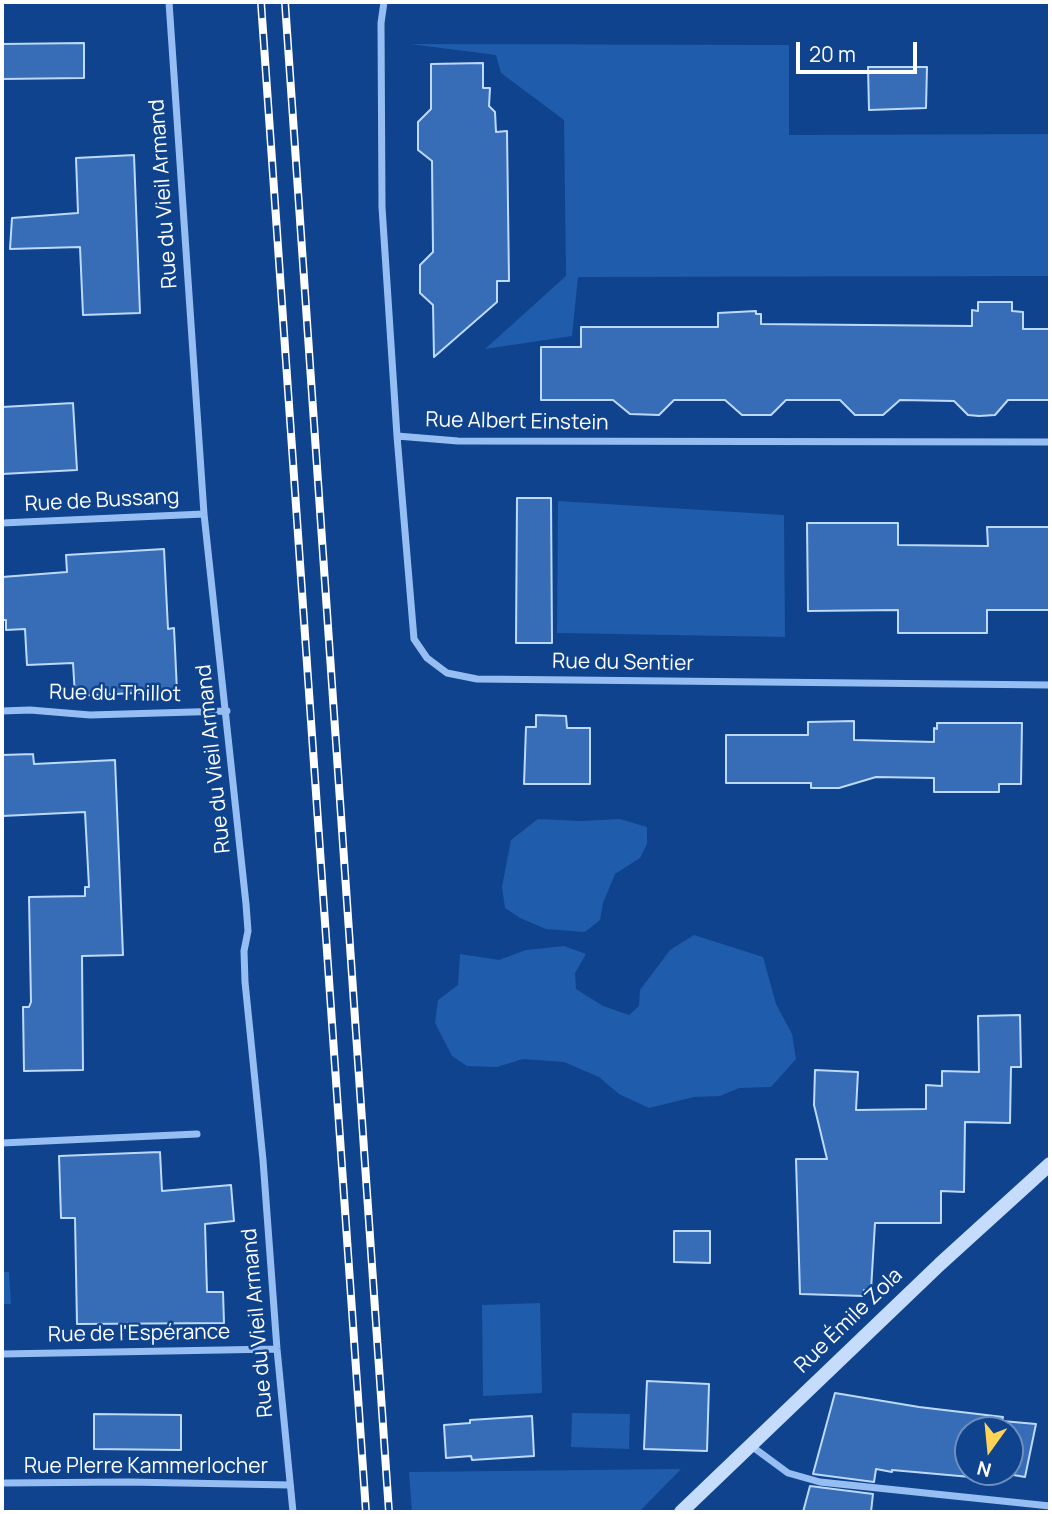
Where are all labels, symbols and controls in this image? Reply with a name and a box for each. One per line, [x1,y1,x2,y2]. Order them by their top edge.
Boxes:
scale bar [800,28,921,72]
text: 20 m [809,40,856,68]
street label: Rue du Vieil Armand [145,98,183,290]
street label: Rue Albert Einstein [425,408,609,436]
street label: Rue de Bussang [24,484,180,518]
street label: Rue du Sentier [552,649,694,677]
street label: Rue du Vieil Armand [192,663,236,855]
street label: Rue du Thillot [49,680,181,708]
street label: Rue du Vieil Armand [237,1227,279,1419]
street label: Rue Émile Zola [790,1263,908,1379]
street label: Rue de l'Espérance [48,1320,230,1348]
north arrow [954,1416,1024,1486]
street label: Rue PIerre Kammerlocher [24,1454,268,1480]
text: N [974,1455,994,1484]

